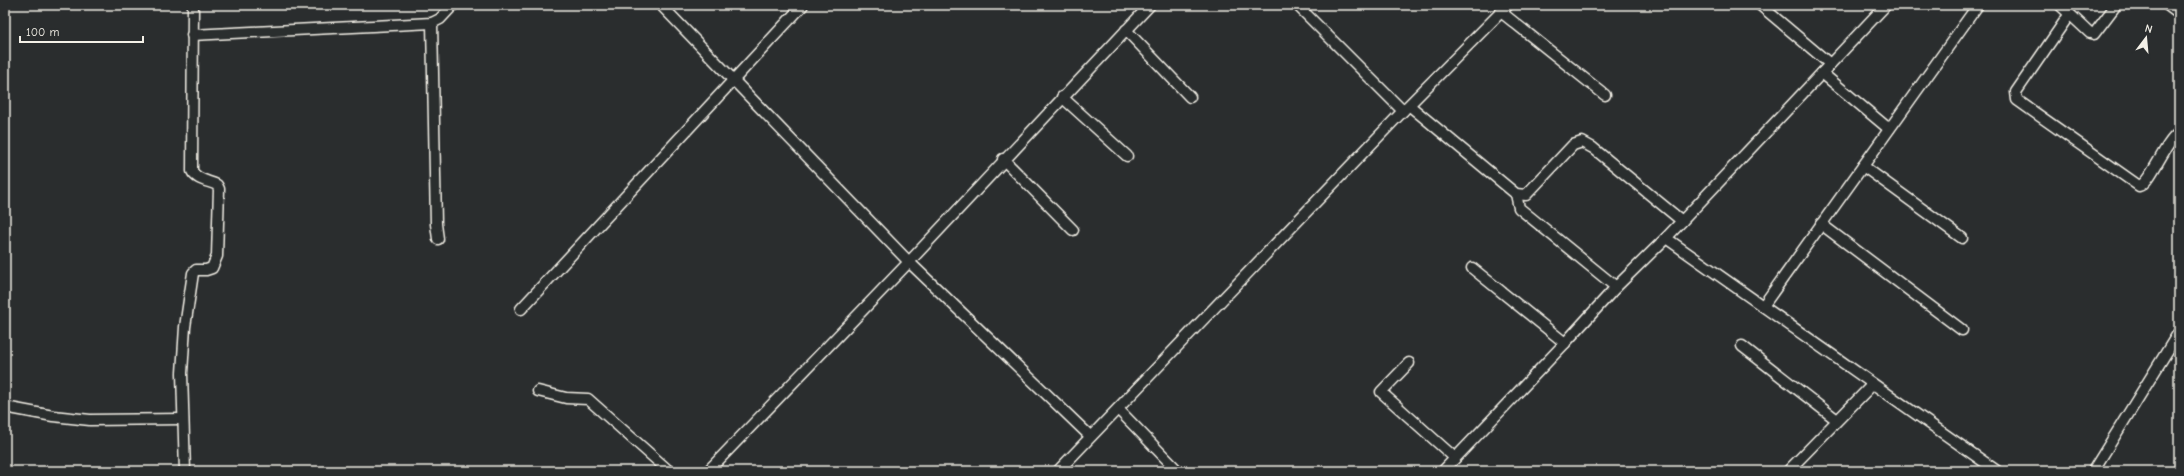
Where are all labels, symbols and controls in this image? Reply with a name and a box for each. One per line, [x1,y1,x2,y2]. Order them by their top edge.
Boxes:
scale bar [20,18,143,44]
north arrow [2126,18,2166,58]
text: N [2143,22,2154,36]
text: 100 m [26,25,59,39]

